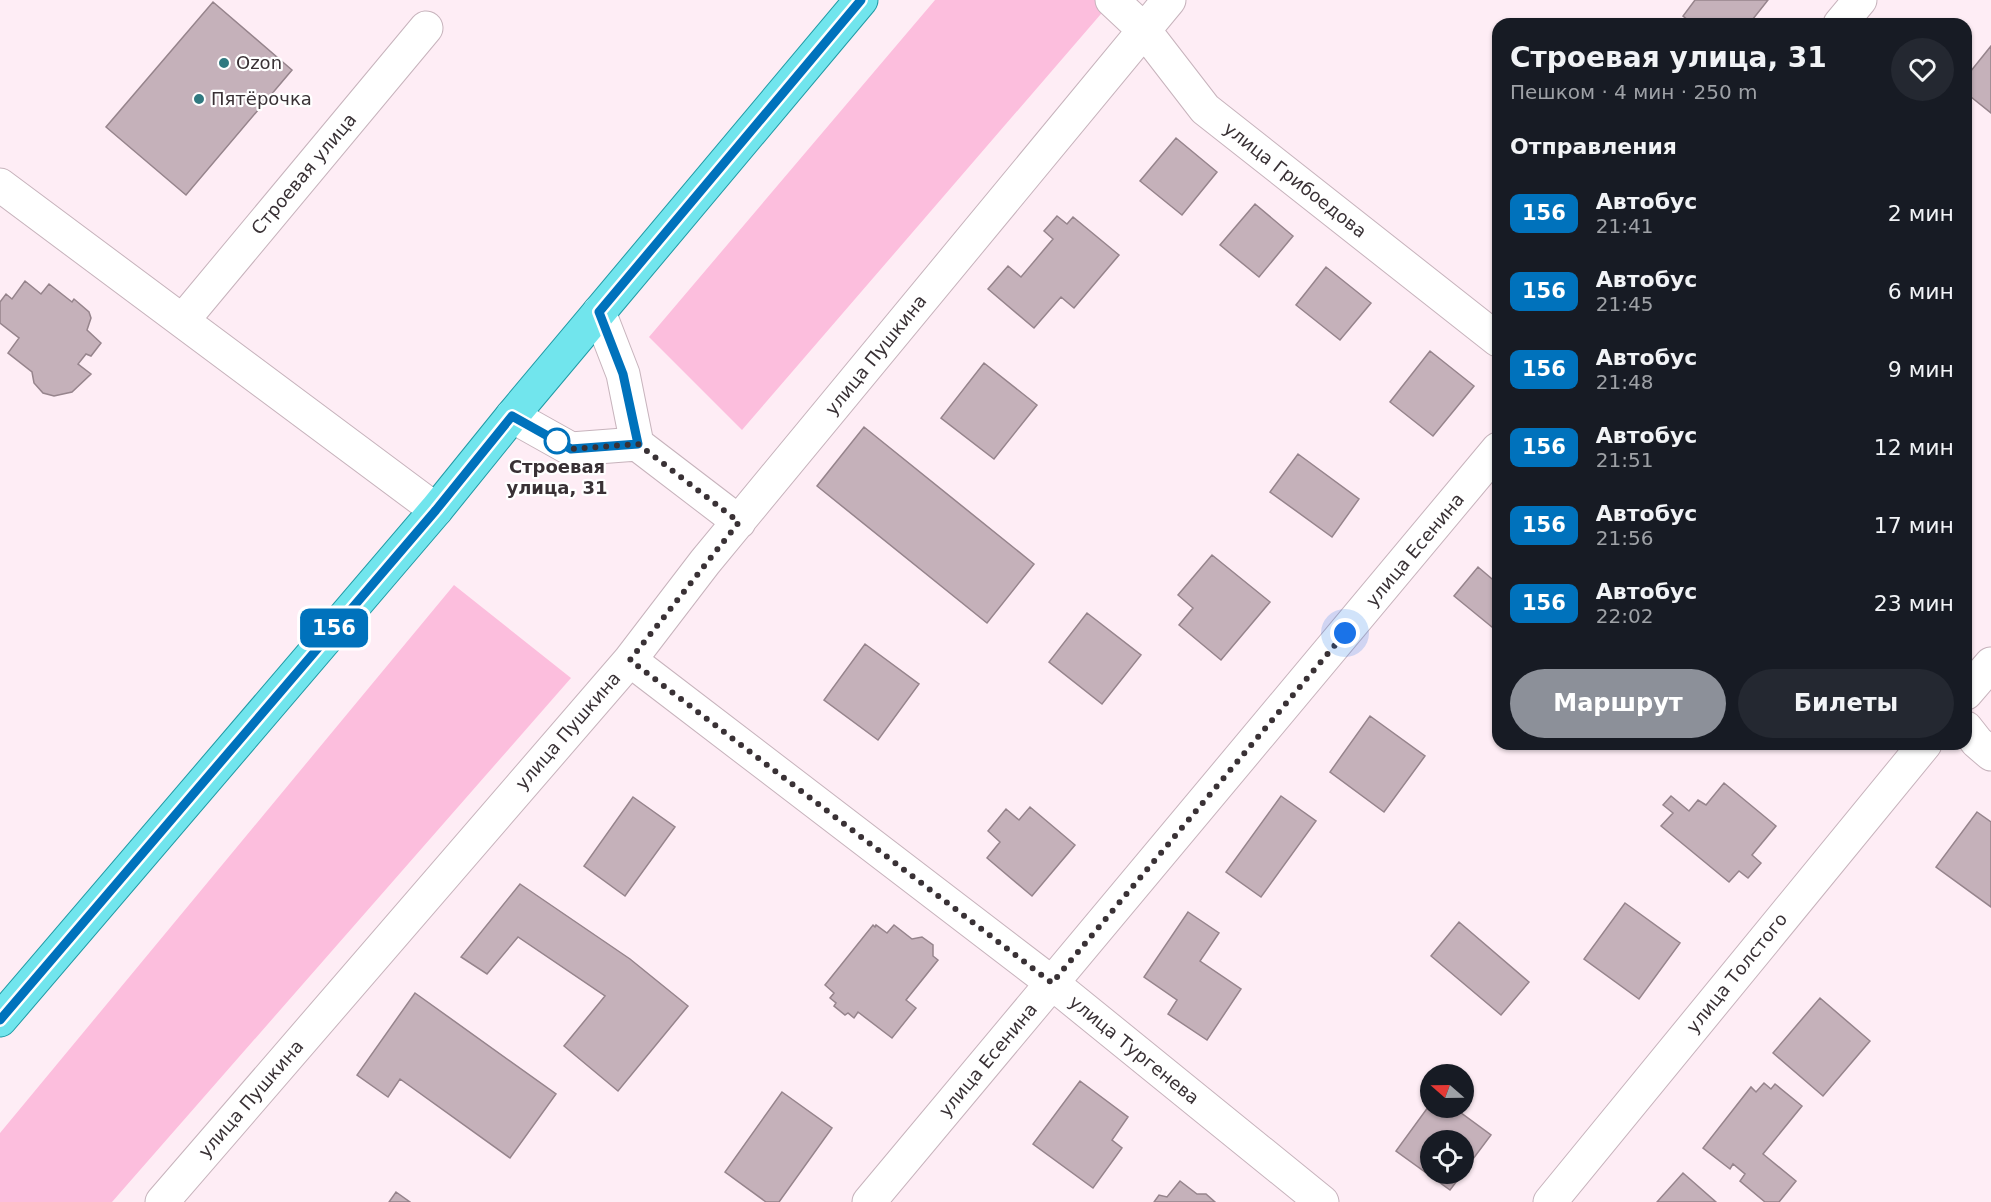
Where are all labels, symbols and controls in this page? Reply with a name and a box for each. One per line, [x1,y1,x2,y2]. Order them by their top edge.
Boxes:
button: heart [1891,38,1954,101]
text: Строевая улица, 31 [1510,41,1827,74]
place label: Ozon [236,52,282,73]
marker: Ozon [217,56,231,70]
text: Пешком · 4 мин · 250 m [1510,80,1757,104]
place label: Пятёрочка [211,88,312,109]
marker: Пятёрочка [192,92,206,106]
street label: Строевая улица [247,109,360,239]
street label: улица Грибоедова [1220,117,1371,242]
text: Отправления [1510,134,1677,159]
text: Автобус [1596,189,1697,214]
text: 156 [1522,201,1566,225]
text: 2 мин [1888,201,1954,226]
text: 21:41 [1596,214,1653,238]
text: Автобус [1596,267,1697,292]
text: 156 [1522,279,1566,303]
text: 6 мин [1888,279,1954,304]
street label: улица Пушкина [821,290,931,419]
text: 21:45 [1596,292,1653,316]
text: Автобус [1596,345,1697,370]
text: 156 [1522,357,1566,381]
text: 9 мин [1888,357,1954,382]
text: 21:48 [1596,370,1653,394]
text: Автобус [1596,423,1697,448]
marker: Строевая улица, 31 [544,428,570,454]
text: 156 [1522,435,1566,459]
text: 12 мин [1874,435,1954,460]
text: 21:51 [1596,448,1653,472]
place label: Строевая улица, 31 [506,456,608,498]
street label: улица Есенина [1361,489,1468,611]
text: Автобус [1596,501,1697,526]
text: 156 [1522,513,1566,537]
text: 17 мин [1874,513,1954,538]
text: 21:56 [1596,526,1653,550]
text: Автобус [1596,579,1697,604]
text: 156 [1522,591,1566,615]
text: 23 мин [1874,591,1954,616]
text: 22:02 [1596,604,1653,628]
line badge: 156 [300,608,368,648]
text: 156 [312,616,356,640]
your location [1330,618,1360,648]
street label: улица Пушкина [511,668,624,794]
button: Маршрут [1510,669,1726,738]
button: Билеты [1738,669,1954,738]
street label: улица Толстого [1682,908,1791,1037]
street label: улица Тургенева [1065,991,1203,1108]
street label: улица Есенина [934,999,1041,1121]
street label: улица Пушкина [194,1036,307,1162]
north arrow [1420,1064,1474,1118]
map controls [1420,1064,1474,1184]
button: locate [1420,1130,1474,1184]

